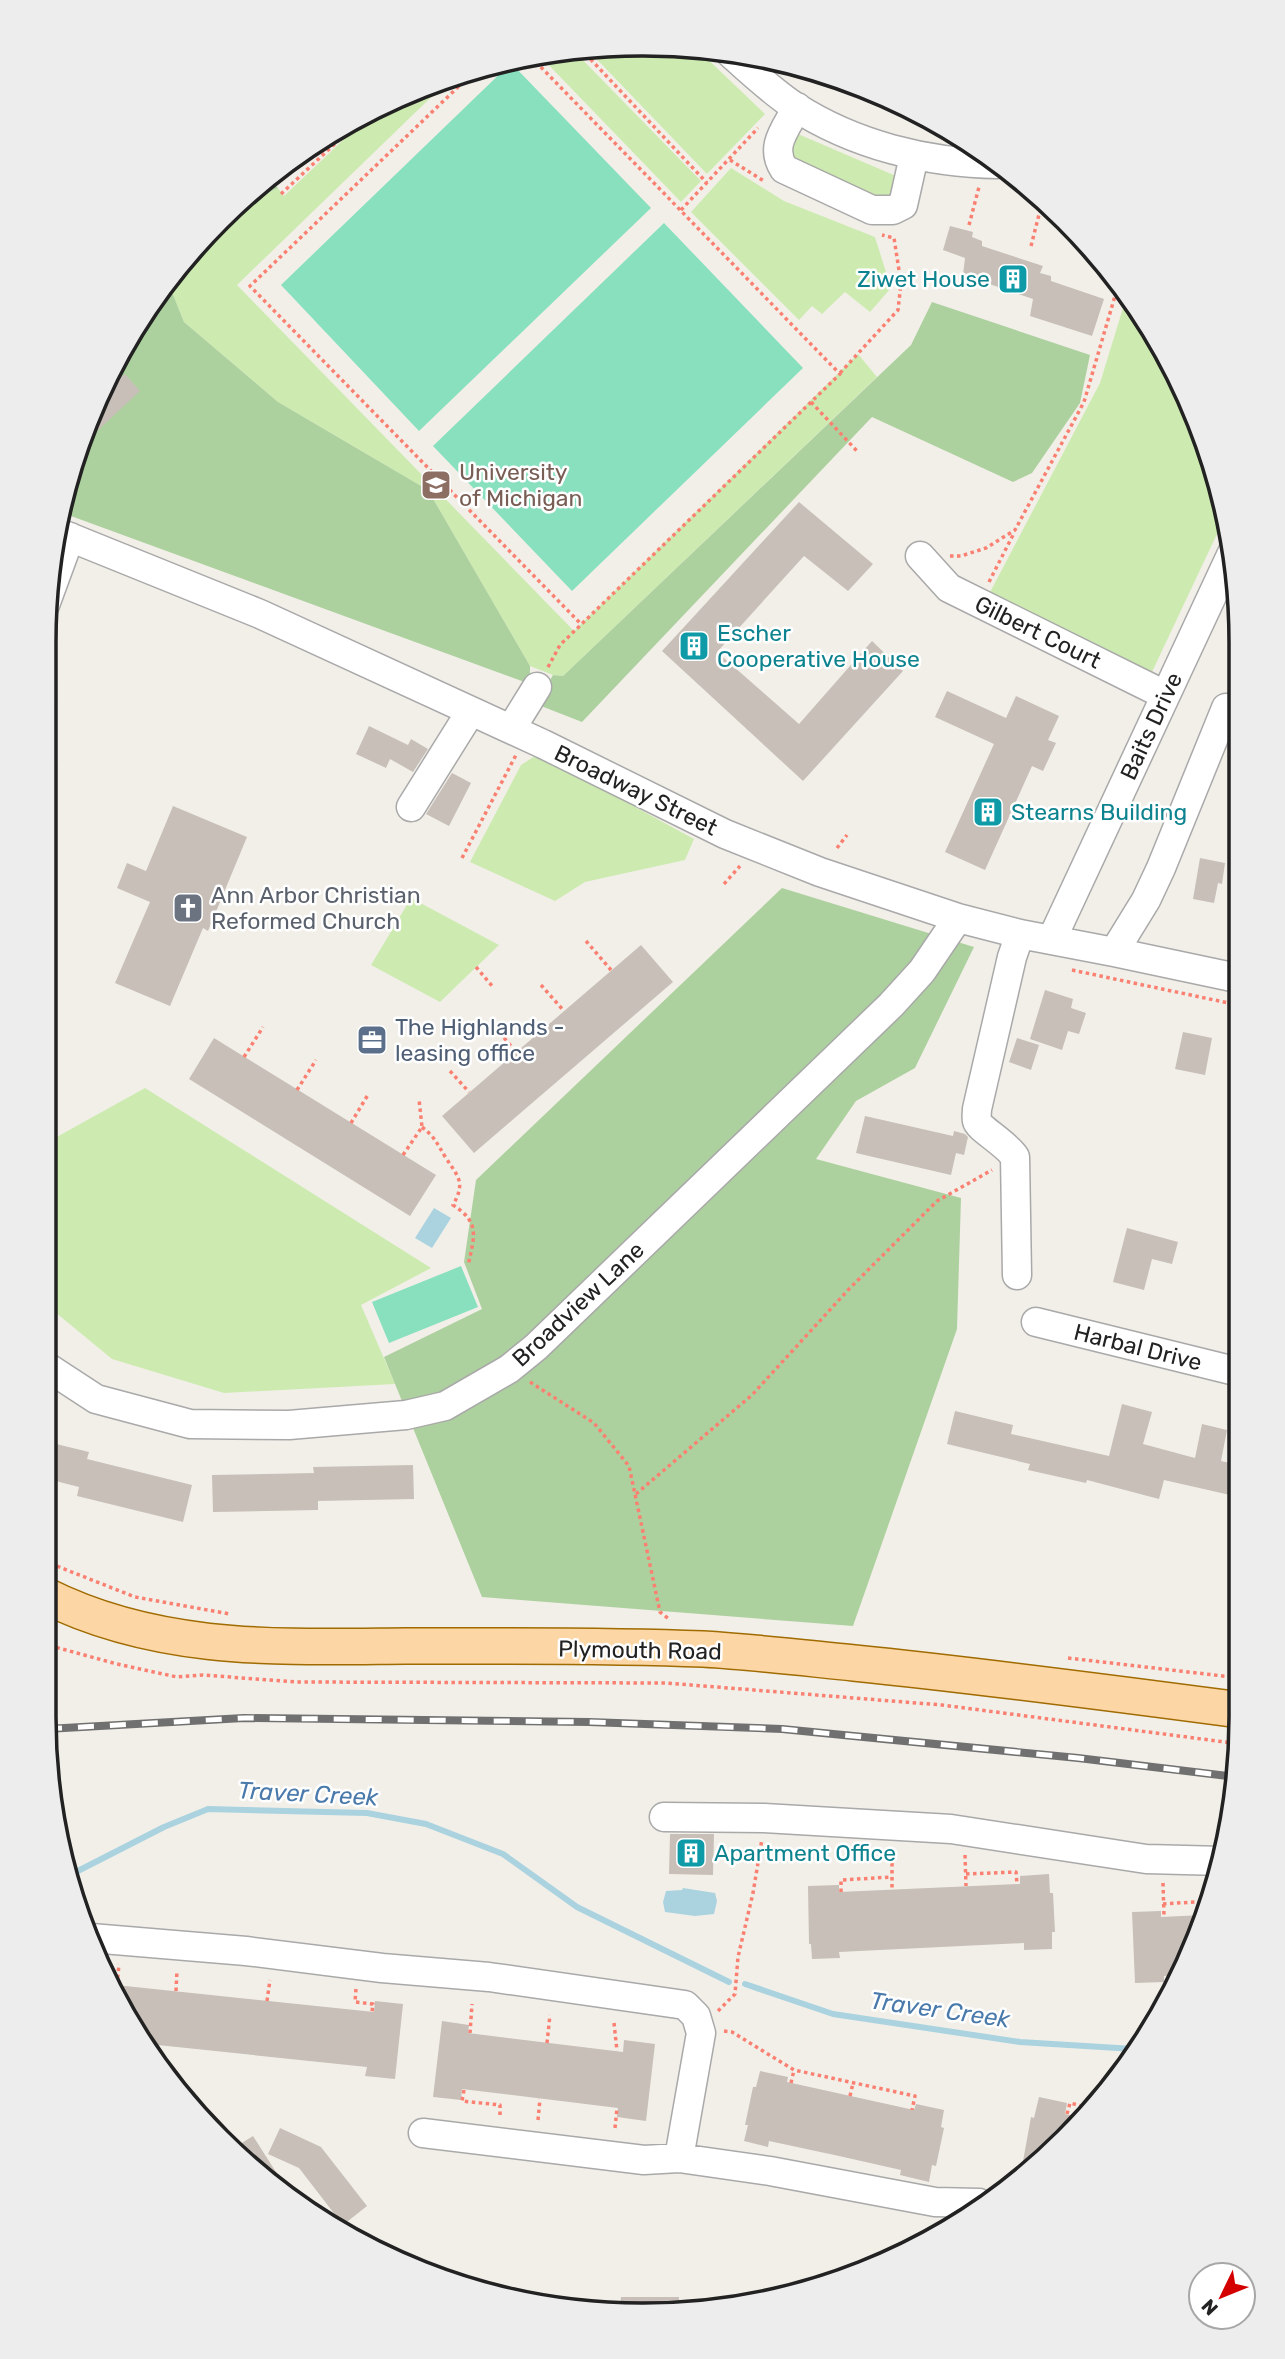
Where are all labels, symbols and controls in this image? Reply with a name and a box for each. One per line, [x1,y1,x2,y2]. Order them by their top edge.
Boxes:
building icon: Ziwet House [996,262,1030,296]
place label: Ziwet House [857,265,990,293]
place label: University of Michigan [459,458,583,512]
school or university icon: University of Michigan [419,468,453,502]
street label: Gilbert Court [970,589,1106,675]
place label: Escher Cooperative House [717,619,920,673]
building icon: Escher Cooperative House [677,629,711,663]
street label: Baits Drive [1114,668,1188,784]
street label: Broadway Street [550,738,722,842]
building icon: Stearns Building [971,795,1005,829]
place label: Stearns Building [1011,798,1187,826]
place label: Ann Arbor Christian Reformed Church [211,881,421,935]
church icon: Ann Arbor Christian Reformed Church [171,891,205,925]
place label: The Highlands - leasing office [395,1013,565,1067]
office icon: The Highlands - leasing office [355,1023,389,1057]
street label: Broadview Lane [506,1236,650,1372]
street label: Harbal Drive [1071,1318,1205,1376]
street label: Plymouth Road [558,1635,722,1665]
water label: Traver Creek [237,1776,379,1812]
building icon: Apartment Office [674,1836,708,1870]
place label: Apartment Office [714,1839,896,1867]
water label: Traver Creek [868,1986,1012,2034]
north arrow [1187,2261,1257,2331]
text: N [1197,2294,1223,2320]

